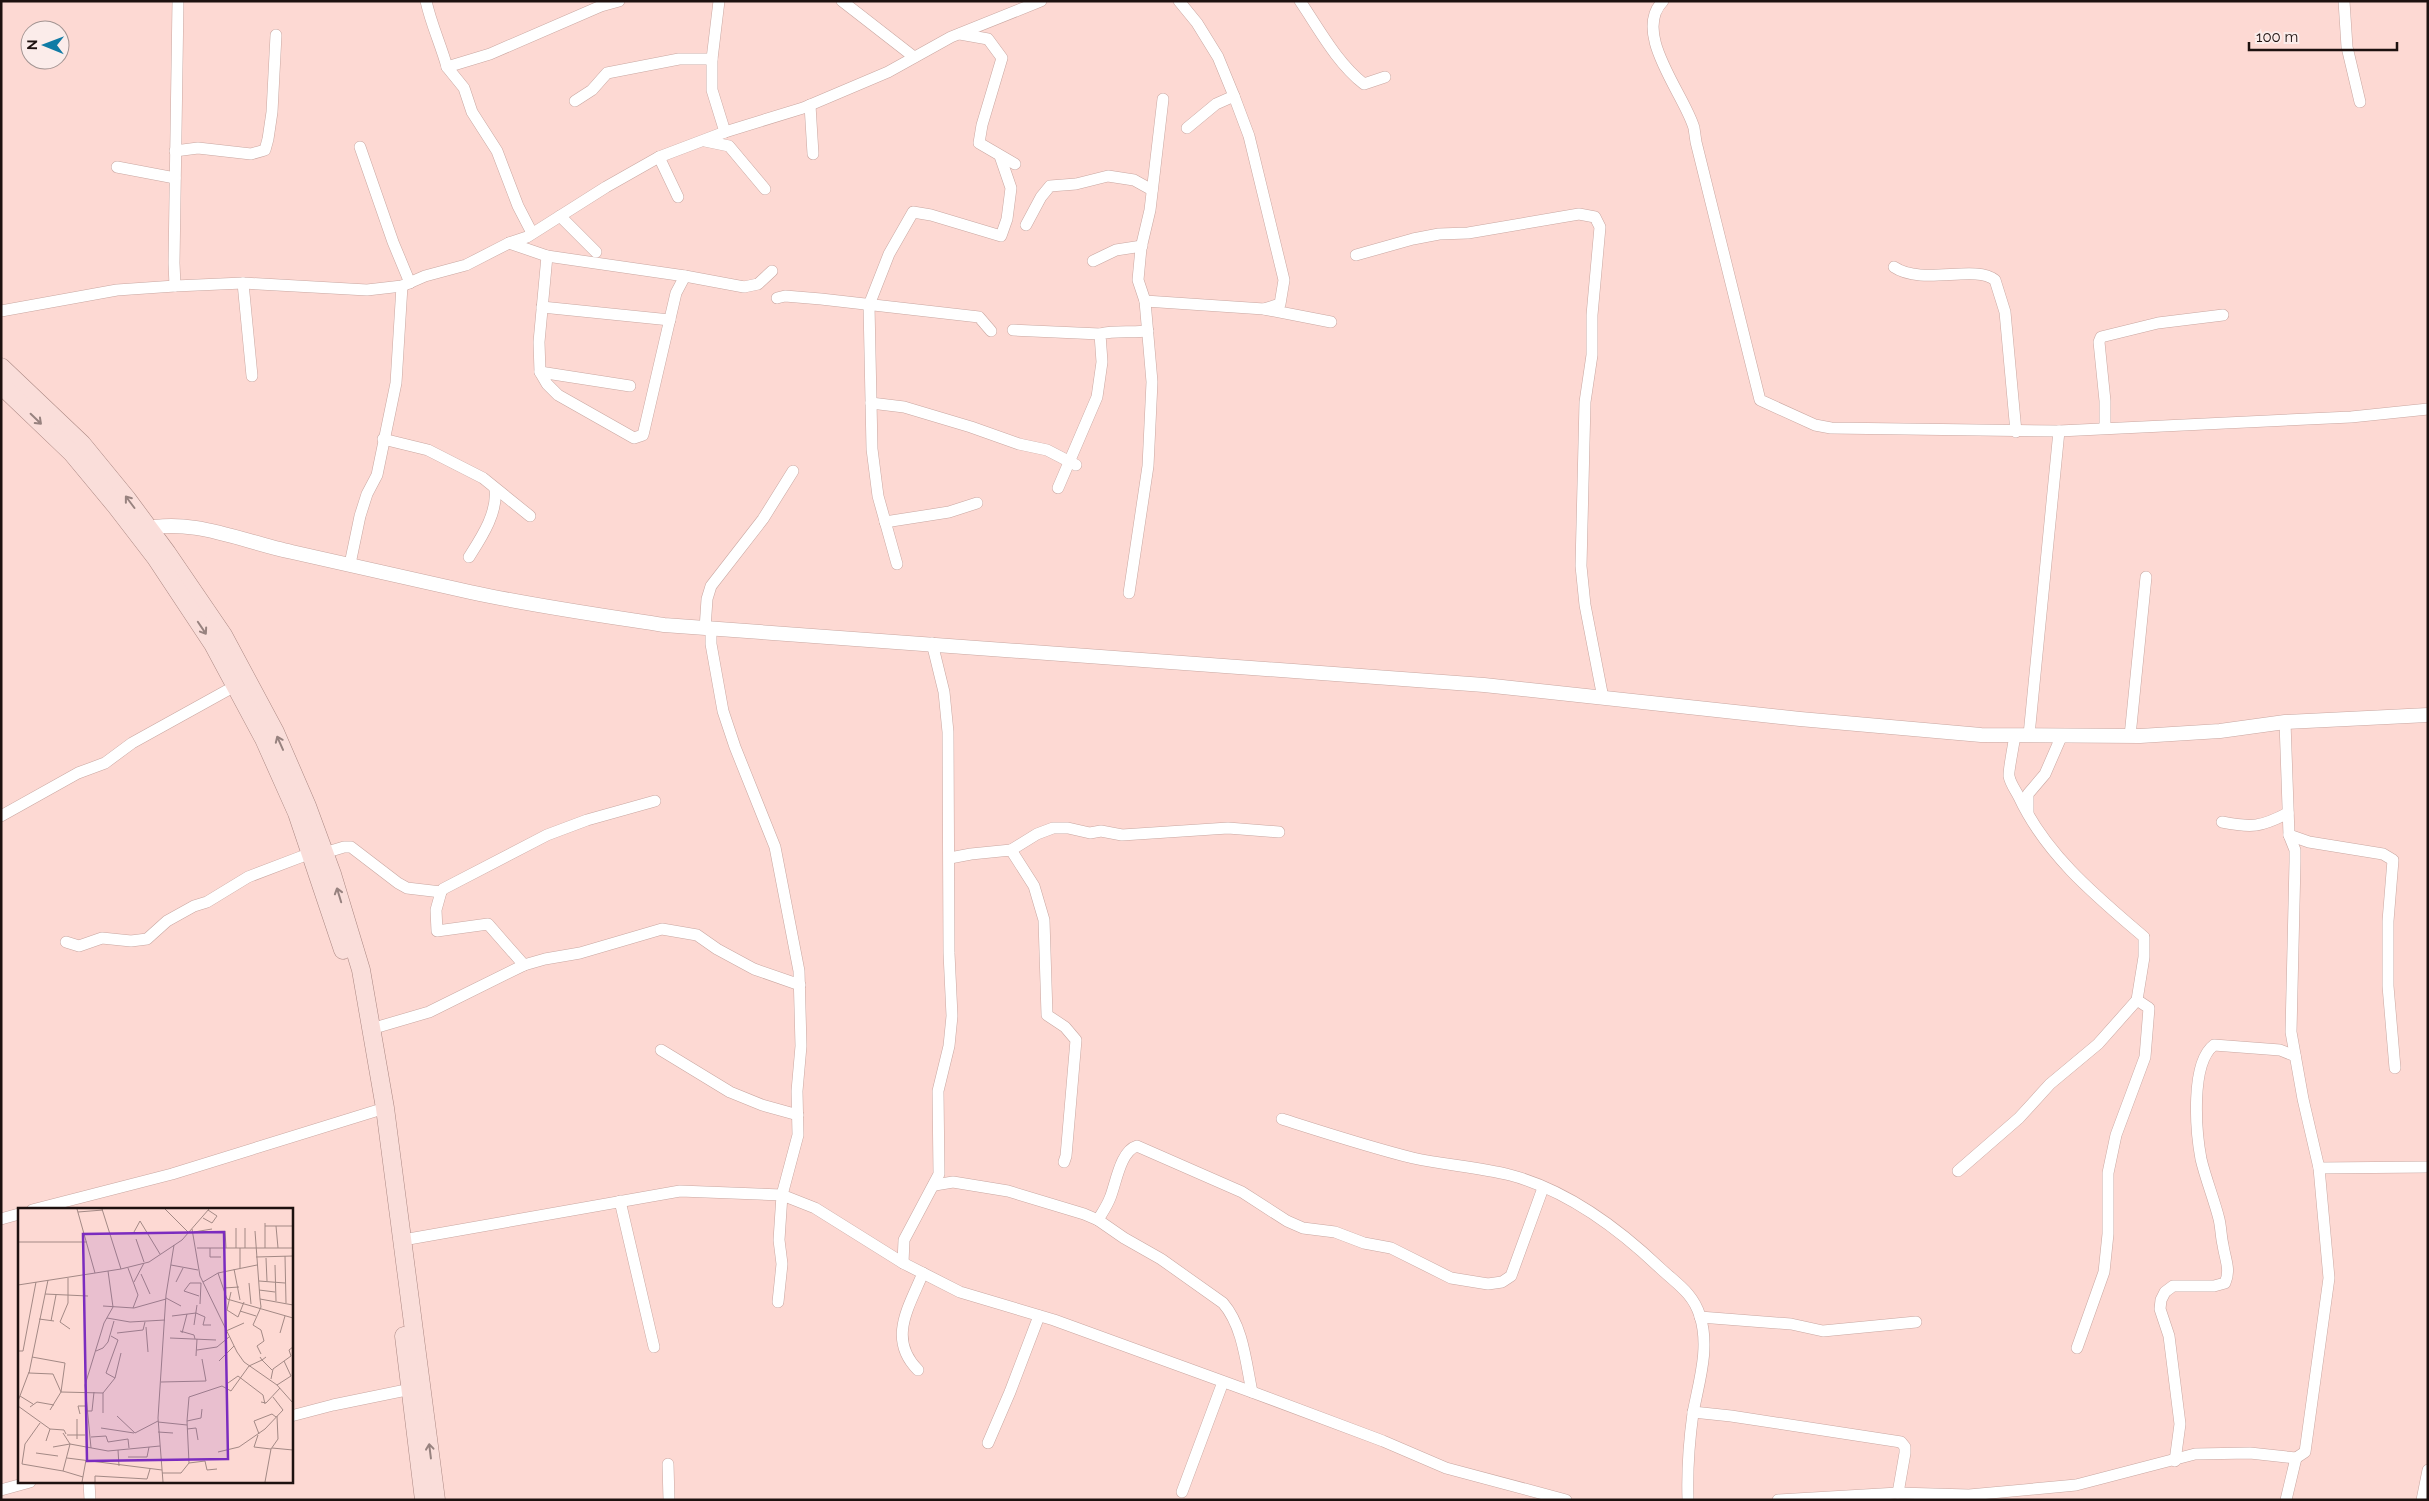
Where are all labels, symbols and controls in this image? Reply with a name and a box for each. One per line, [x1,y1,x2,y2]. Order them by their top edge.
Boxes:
north arrow [20,20,70,70]
scale bar [2249,20,2396,52]
text: 100 m [2256,28,2298,46]
text: N [24,39,40,50]
one-way arrow [30,413,43,425]
one-way arrow [124,496,135,509]
one-way arrow [197,620,207,634]
one-way arrow [275,736,285,751]
one-way arrow [333,887,343,903]
inset map [18,1208,292,1484]
one-way arrow [425,1444,435,1460]

